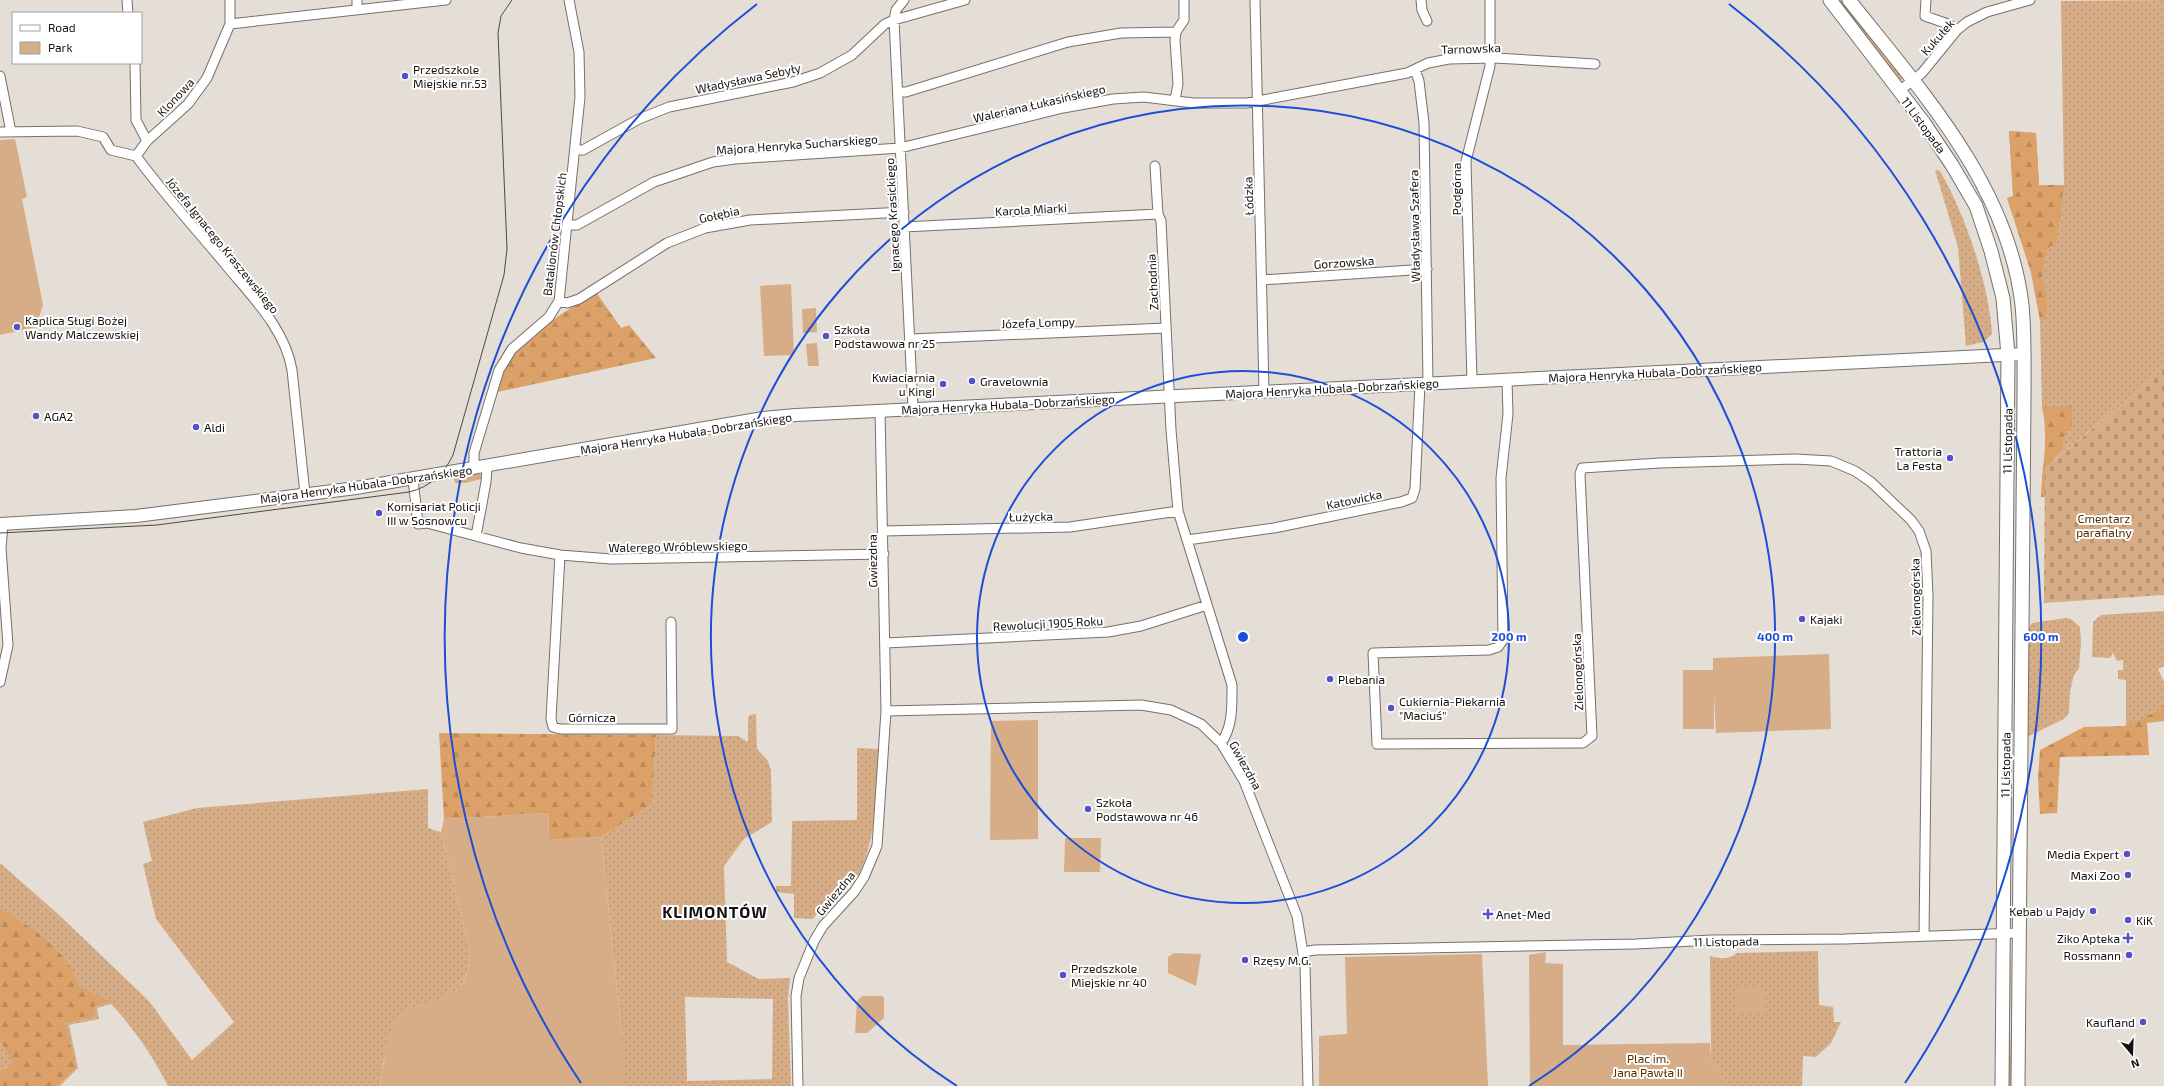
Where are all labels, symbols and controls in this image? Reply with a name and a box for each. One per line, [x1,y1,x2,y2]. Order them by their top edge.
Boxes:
legend [12,12,142,64]
street label: Kukułek [1918,16,1956,58]
text: Road [48,20,76,34]
text: Park [48,40,73,54]
street label: Tarnowska [1441,40,1501,56]
street label: Władysława Sebyły [694,60,803,96]
place label: Przedszkole Miejskie nr.53 [413,62,487,91]
marker: Przedszkole Miejskie nr.53 [400,71,410,81]
street label: Klonowa [154,75,196,119]
street label: Waleriana Łukasińskiego [971,81,1107,125]
street label: 11 Listopada [1899,94,1949,156]
street label: Majora Henryka Sucharskiego [716,131,878,158]
street label: Ignacego Krasickiego [882,157,902,272]
street label: Podgórna [1449,163,1463,215]
street label: Władysława Szafera [1406,170,1422,282]
street label: Batalionów Chłopskich [539,172,569,296]
street label: Józefa Ignacego Kraszewskiego [164,174,282,316]
street label: Łódzka [1240,176,1256,216]
street label: Karola Miarki [995,200,1067,218]
street label: Gołębia [697,203,741,225]
street label: Zachodnia [1144,253,1160,311]
street label: Gorzowska [1313,253,1375,271]
place label: Kaplica Sługi Bożej Wandy Malczewskiej [25,313,139,342]
street label: Józefa Lompy [1001,314,1076,330]
marker: Kaplica Sługi Bożej Wandy Malczewskiej [12,322,22,332]
place label: Szkoła Podstawowa nr 25 [834,322,935,350]
marker: Szkoła Podstawowa nr 25 [821,331,831,341]
street label: Majora Henryka Hubala-Dobrzańskiego [1548,359,1762,386]
place label: Kwiaciarnia u Kingi [872,370,935,398]
place label: Gravelownia [980,374,1048,388]
street label: Majora Henryka Hubala-Dobrzańskiego [1225,375,1439,402]
marker: Gravelownia [967,376,977,386]
marker: Kwiaciarnia u Kingi [938,379,948,389]
street label: Majora Henryka Hubala-Dobrzańskiego [901,391,1115,418]
street label: 11 Listopada [1999,408,2015,474]
place label: AGA2 [44,409,73,423]
street label: Majora Henryka Hubala-Dobrzańskiego [579,409,793,458]
marker: AGA2 [31,411,41,421]
place label: Aldi [204,420,225,434]
marker: Aldi [191,422,201,432]
place label: Trattoria La Festa [1894,444,1942,472]
marker: Trattoria La Festa [1945,453,1955,463]
street label: Majora Henryka Hubala-Dobrzańskiego [259,462,473,507]
street label: Katowicka [1325,486,1383,512]
place label: Komisariat Policji III w Sosnowcu [387,499,481,527]
marker: Komisariat Policji III w Sosnowcu [374,508,384,518]
street label: Łużycka [1009,509,1053,523]
park label: Cmentarz parafialny [2076,511,2132,539]
street label: Gwiezdna [865,534,879,588]
street label: Walerego Wróblewskiego [608,538,748,554]
street label: Zielonogórska [1907,558,1923,636]
place label: Kajaki [1810,612,1842,627]
street label: Rewolucji 1905 Roku [992,613,1104,634]
marker: Kajaki [1797,614,1807,624]
text: 200 m [1491,629,1527,643]
text: 400 m [1757,629,1793,643]
text: 600 m [2023,629,2059,643]
centre of rings [1236,630,1250,644]
street label: Zielonogórska [1569,633,1585,711]
place label: Plebania [1338,672,1385,686]
marker: Plebania [1325,674,1335,684]
place label: Cukiernia-Piekarnia "Maciuś" [1399,694,1506,722]
marker: Cukiernia-Piekarnia "Maciuś" [1386,703,1396,713]
street label: Górnicza [568,710,616,724]
street label: 11 Listopada [1997,732,2013,798]
street label: Gwiezdna [1227,738,1265,792]
place label: Szkoła Podstawowa nr 46 [1096,795,1198,823]
marker: Szkoła Podstawowa nr 46 [1083,804,1093,814]
place label: Media Expert [2047,847,2119,861]
marker: Media Expert [2122,849,2132,859]
street label: Gwiezdna [812,868,858,918]
place label: Maxi Zoo [2070,868,2120,882]
marker: Maxi Zoo [2123,870,2133,880]
district label: KLIMONTÓW [662,902,768,921]
place label: Kebab u Pajdy [2009,904,2086,919]
marker: Kebab u Pajdy [2088,906,2098,916]
place label: Anet-Med [1496,907,1551,921]
marker: Anet-Med [1483,909,1493,919]
place label: KiK [2136,913,2153,927]
marker: KiK [2123,915,2133,925]
place label: Ziko Apteka [2057,931,2120,945]
street label: 11 Listopada [1693,933,1759,949]
marker: Ziko Apteka [2123,933,2133,943]
place label: Rossmann [2064,948,2121,962]
marker: Rossmann [2124,950,2134,960]
place label: Rzęsy M.G. [1253,953,1311,967]
marker: Rzęsy M.G. [1240,955,1250,965]
place label: Przedszkole Miejskie nr 40 [1071,961,1147,990]
marker: Przedszkole Miejskie nr 40 [1058,970,1068,980]
place label: Kaufland [2086,1015,2135,1029]
marker: Kaufland [2138,1017,2148,1027]
north arrow [2112,1034,2152,1074]
park label: Plac im. Jana Pawła II [1613,1051,1683,1079]
text: N [2129,1056,2141,1071]

